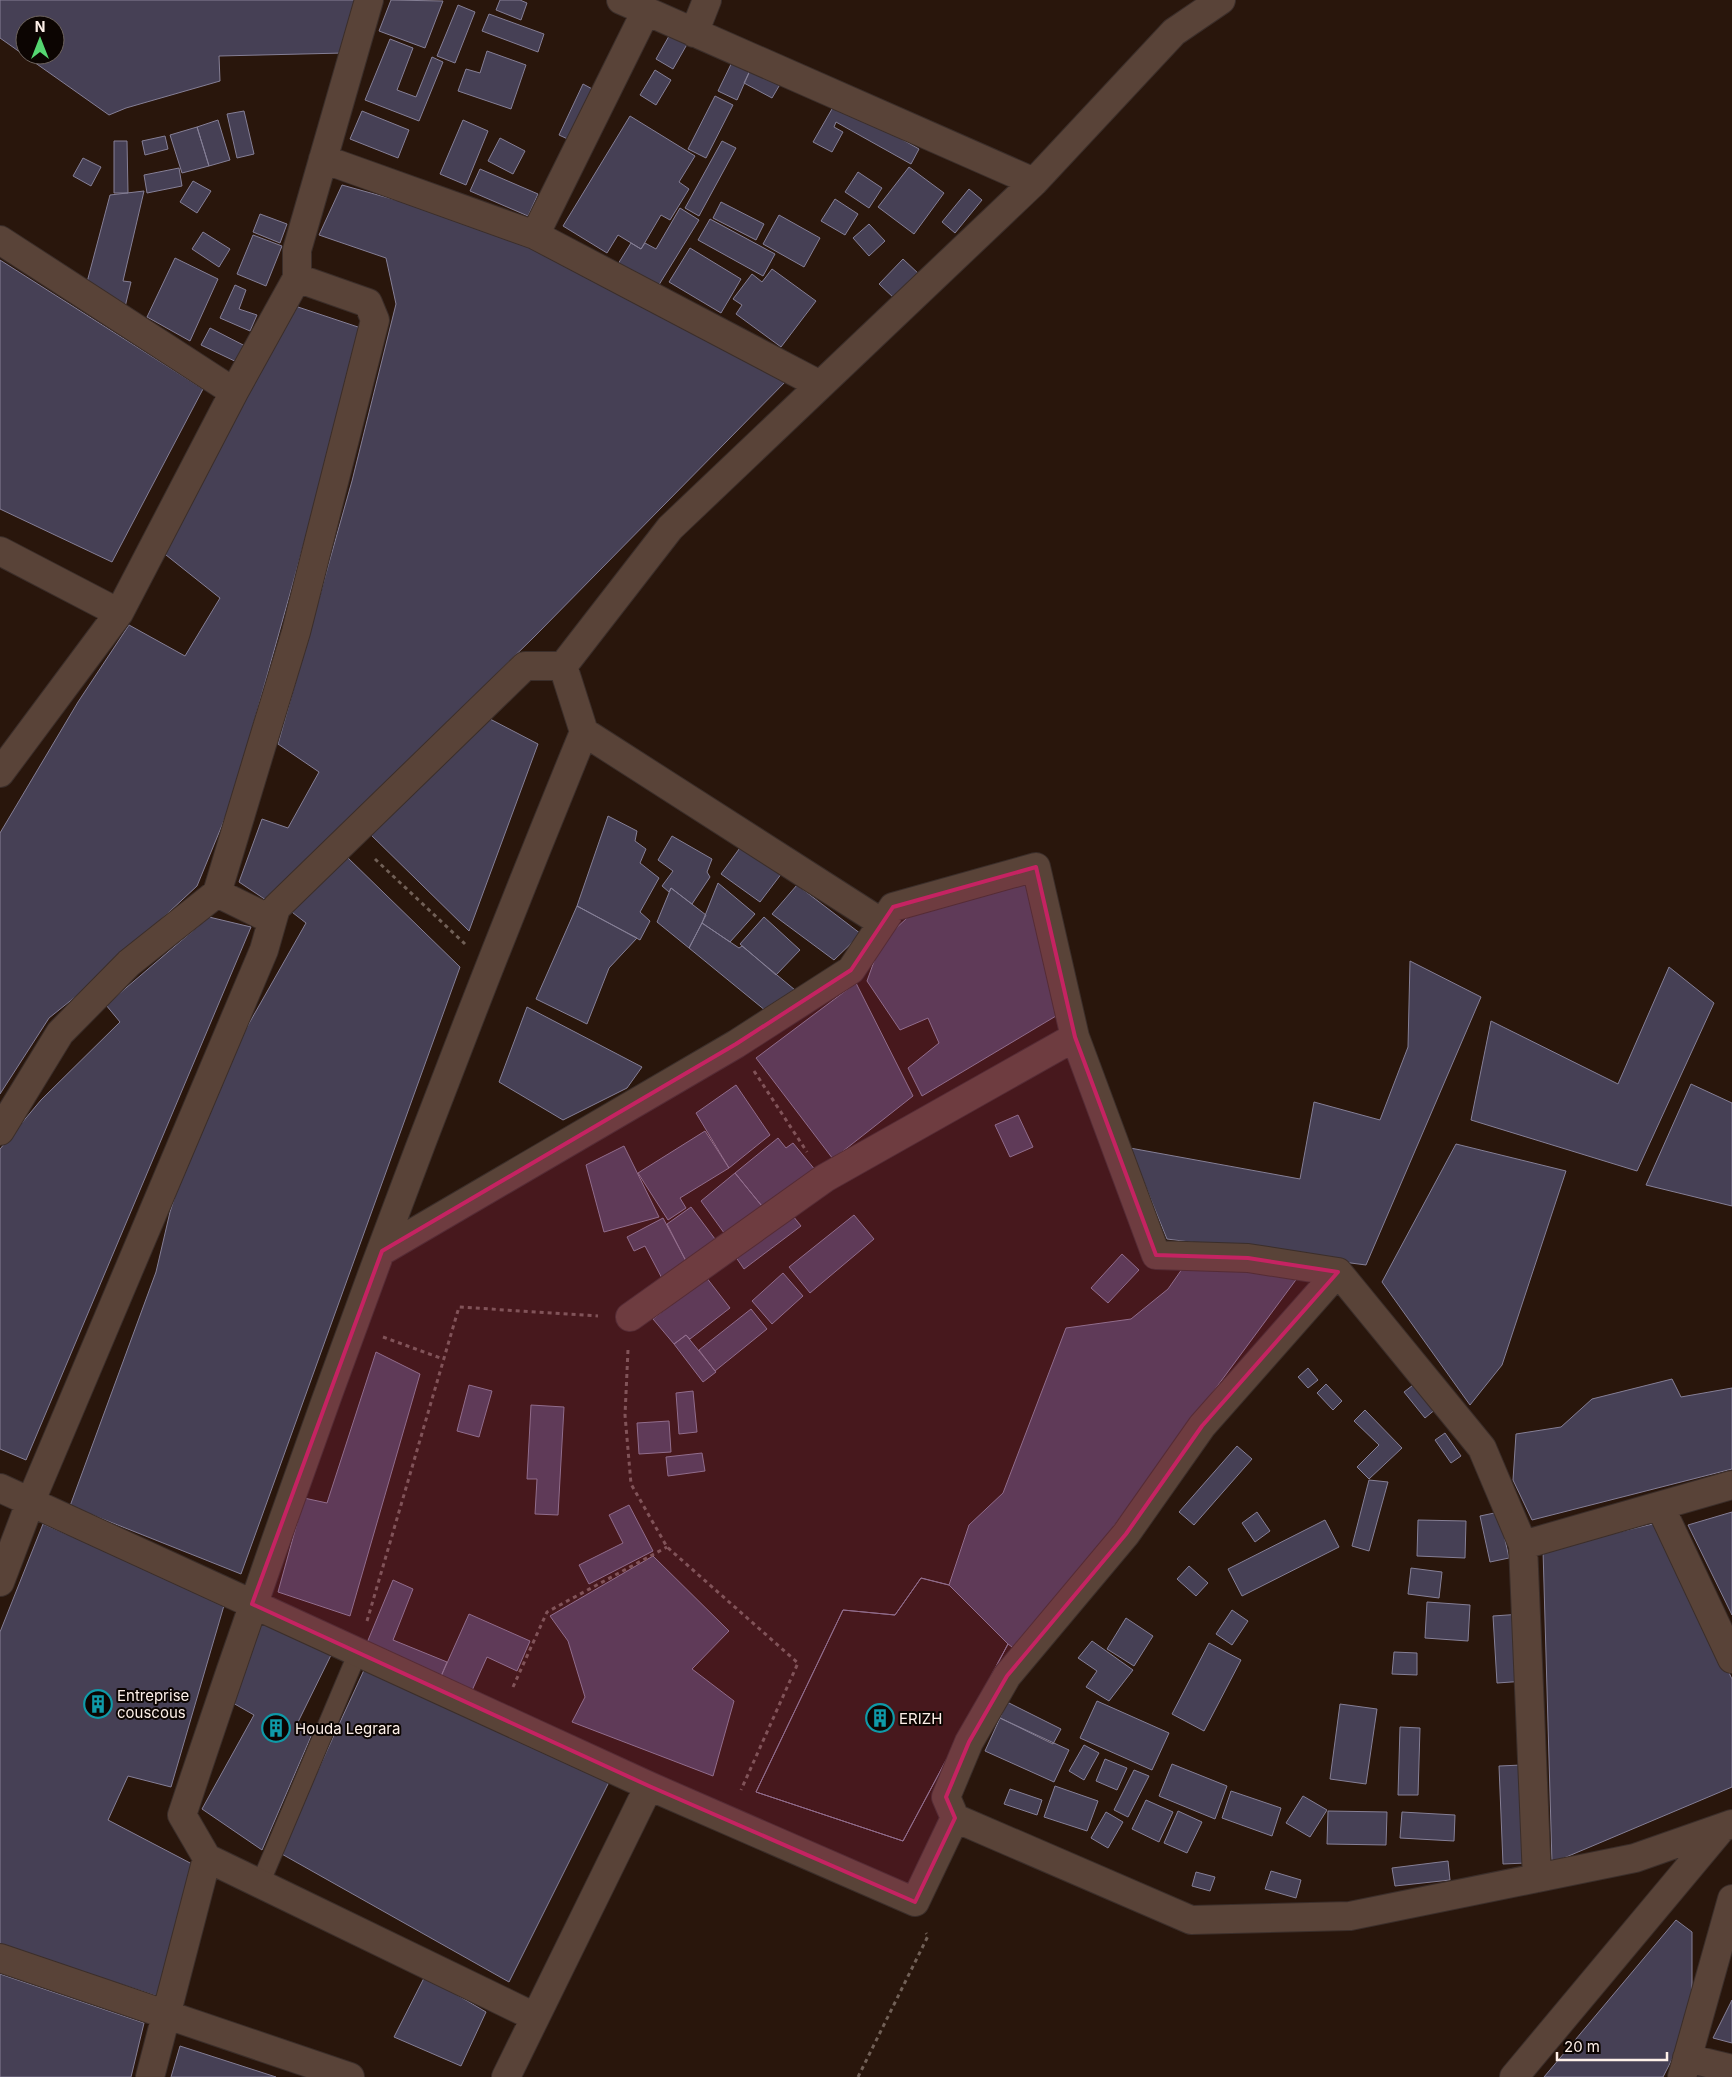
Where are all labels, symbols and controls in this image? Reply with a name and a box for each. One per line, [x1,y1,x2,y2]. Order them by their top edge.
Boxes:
north arrow [15,15,65,65]
text: N [35,18,45,35]
place label: Entreprise couscous [117,1686,189,1722]
building icon: Entreprise couscous [83,1689,113,1719]
building icon: ERIZH [865,1703,895,1733]
place label: ERIZH [899,1709,942,1728]
building icon: Houda Legrara [261,1713,291,1743]
place label: Houda Legrara [295,1719,400,1738]
scale bar [1557,2030,1667,2062]
text: 20 m [1564,2037,1600,2056]

